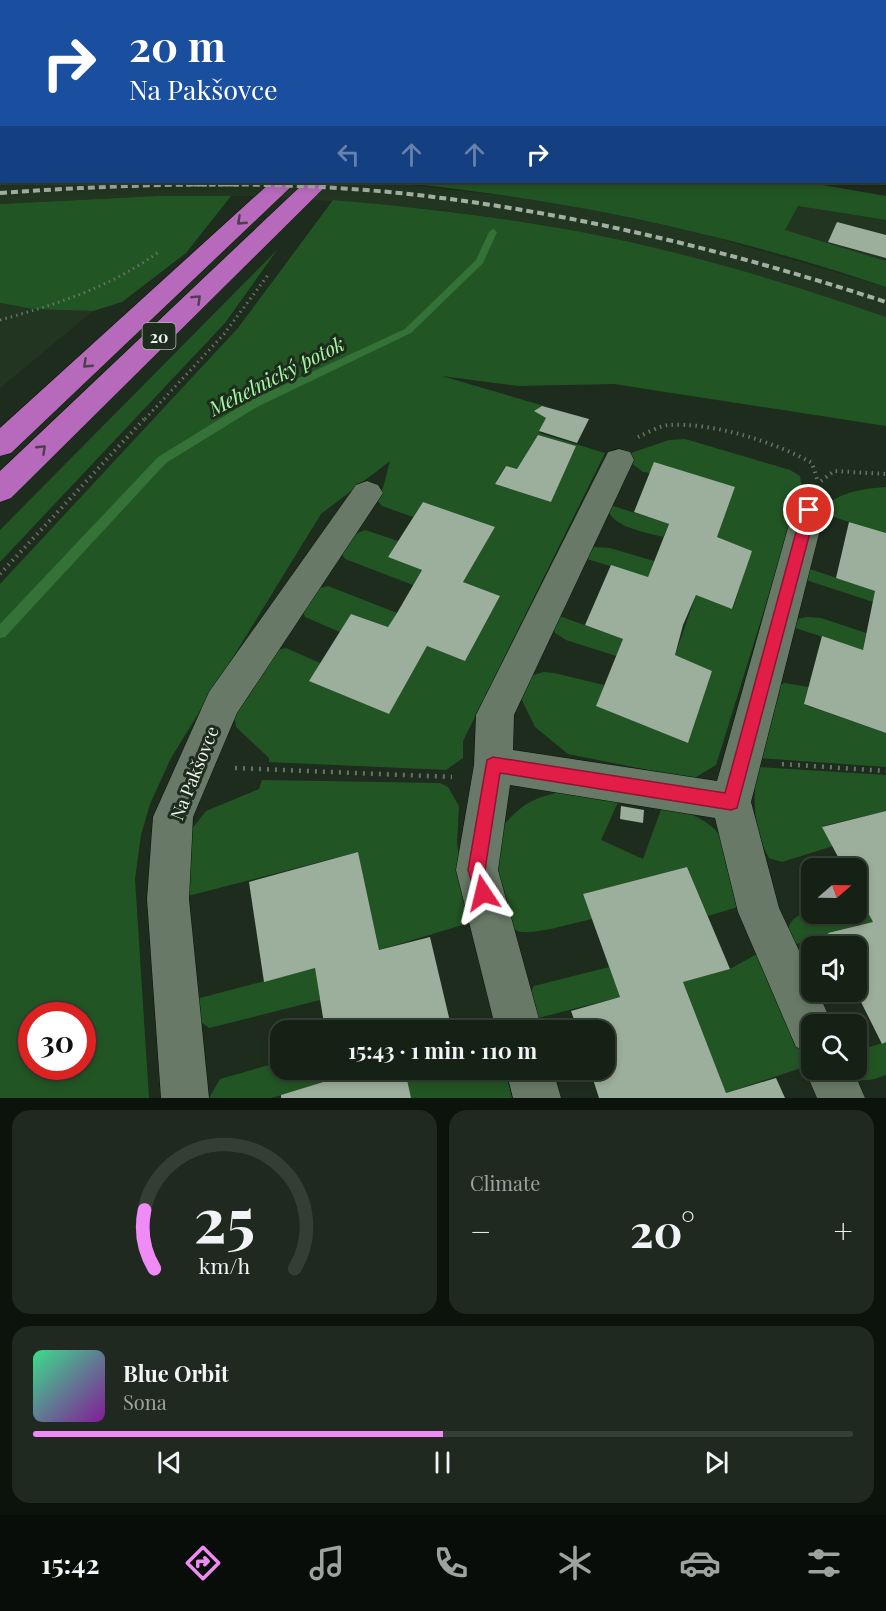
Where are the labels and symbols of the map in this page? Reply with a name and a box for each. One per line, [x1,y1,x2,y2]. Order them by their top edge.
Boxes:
one-way arrow [237,214,247,225]
one-way arrow [191,295,201,306]
road number: 20 [142,323,176,349]
water label: Mehelnický potok [203,329,349,421]
one-way arrow [83,357,94,368]
one-way arrow [35,446,46,457]
pin [783,484,834,535]
street label: Na Pakšovce [164,723,224,823]
north arrow [801,858,867,924]
position arrow [451,861,515,925]
speed limit sign: 30 [18,1002,96,1080]

